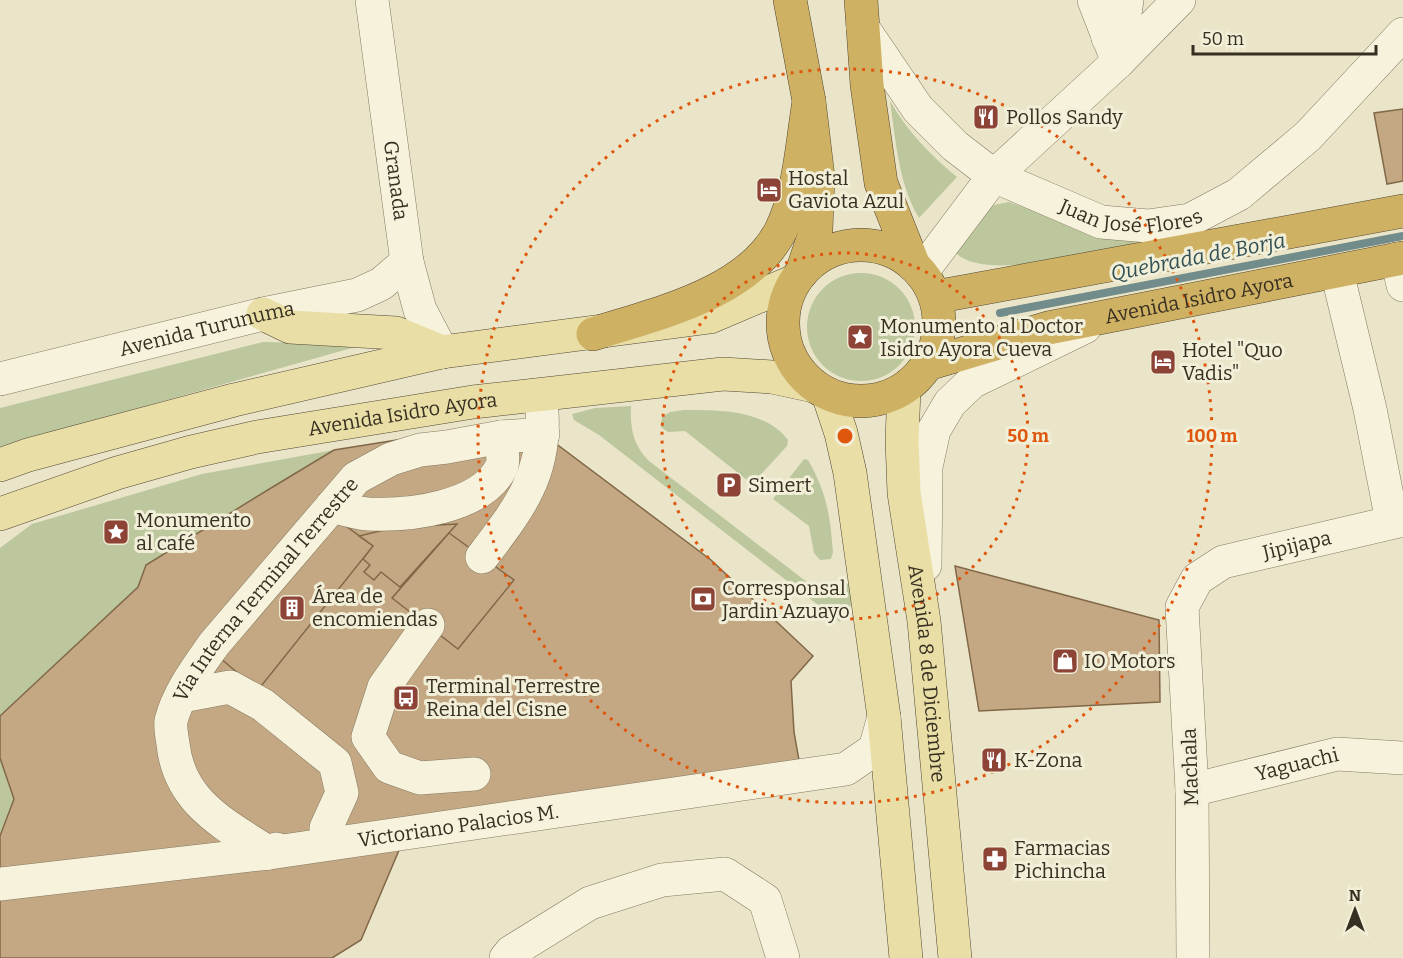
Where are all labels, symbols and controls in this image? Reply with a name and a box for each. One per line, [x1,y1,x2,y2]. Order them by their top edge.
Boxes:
scale bar [1193,18,1376,56]
text: 50 m [1202,28,1244,50]
restaurant icon: Pollos Sandy [971,102,1001,132]
place label: Pollos Sandy [1006,105,1123,129]
street label: Granada [379,139,413,222]
place label: Hostal Gaviota Azul [788,166,905,213]
hotel icon: Hostal Gaviota Azul [754,175,784,205]
street label: Juan José Flores [1055,193,1207,238]
water label: Quebrada de Borja [1108,227,1288,287]
street label: Avenida Isidro Ayora [1103,268,1295,329]
street label: Avenida Turunuma [117,296,297,361]
place label: Monumento al Doctor Isidro Ayora Cueva [880,314,1083,361]
place icon: Monumento al Doctor Isidro Ayora Cueva [845,322,875,352]
place label: Hotel "Quo Vadis" [1182,338,1283,385]
hotel icon: Hotel "Quo Vadis" [1148,347,1178,377]
street label: Avenida Isidro Ayora [306,387,499,441]
text: 50 m [1007,425,1049,447]
text: 100 m [1186,425,1238,447]
centre of rings [835,426,855,446]
parking icon: Simert [714,470,744,500]
street label: Via Interna Terminal Terrestre [168,472,363,706]
place label: Simert [748,473,811,497]
place label: Monumento al café [136,508,251,555]
place icon: Monumento al café [101,517,131,547]
street label: Jipijapa [1259,525,1334,565]
street label: Avenida 8 de Diciembre [903,563,951,783]
place label: Corresponsal Jardin Azuayo [721,576,850,623]
place label: Área de encomiendas [312,584,438,631]
bank icon: Corresponsal Jardin Azuayo [688,584,718,614]
building icon: Área de encomiendas [277,593,307,623]
shop icon: IO Motors [1050,646,1080,676]
place label: IO Motors [1084,649,1176,673]
place label: Terminal Terrestre Reina del Cisne [426,674,600,721]
bus stop icon: Terminal Terrestre Reina del Cisne [391,683,421,713]
street label: Machala [1177,727,1203,806]
street label: Yaguachi [1253,742,1341,786]
restaurant icon: K-Zona [979,745,1009,775]
place label: K-Zona [1014,748,1083,772]
street label: Victoriano Palacios M. [356,799,560,852]
place label: Farmacias Pichincha [1014,836,1110,883]
pharmacy icon: Farmacias Pichincha [980,844,1010,874]
north arrow [1325,880,1385,940]
text: N [1349,886,1361,905]

